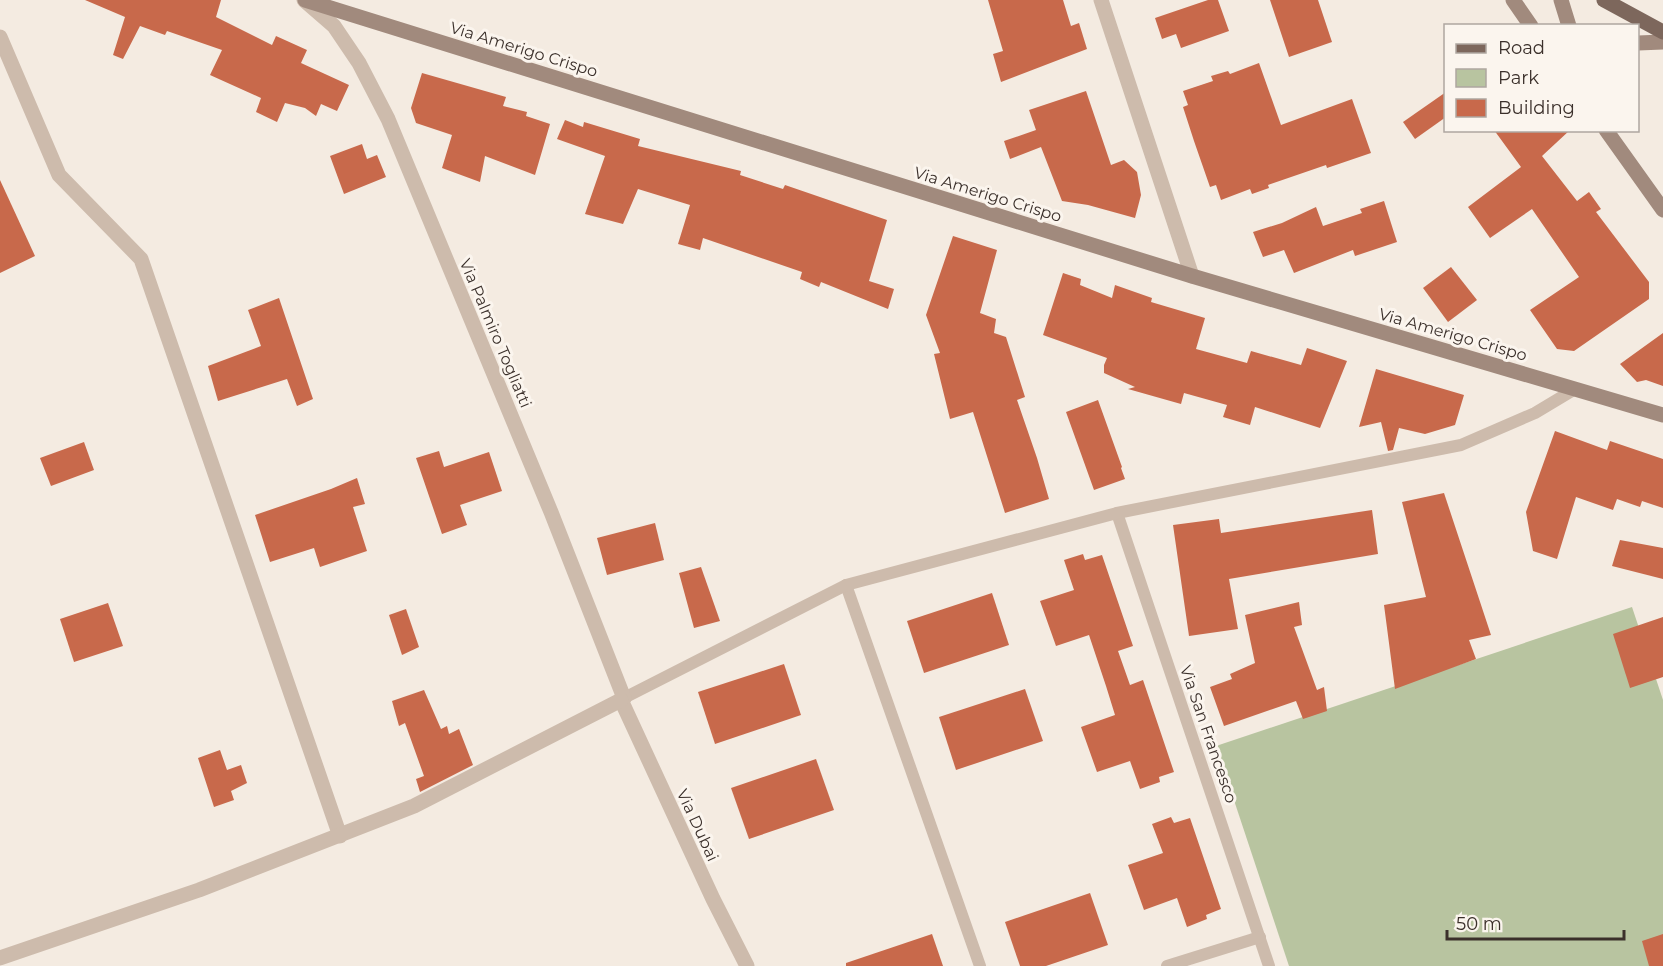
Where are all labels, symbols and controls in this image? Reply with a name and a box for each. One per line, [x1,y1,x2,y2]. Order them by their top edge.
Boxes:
street label: Via Amerigo Crispo [448,18,600,81]
legend [1444,24,1639,132]
text: Road [1498,37,1545,59]
text: Park [1498,67,1539,89]
text: Building [1498,97,1575,119]
street label: Via Amerigo Crispo [912,163,1064,226]
street label: Via Palmiro Togliatti [456,256,536,411]
street label: Via Amerigo Crispo [1377,304,1529,365]
street label: Via San Francesco [1176,663,1241,805]
street label: Via Dubai [673,786,722,864]
scale bar [1447,903,1624,941]
text: 50 m [1456,913,1502,935]

